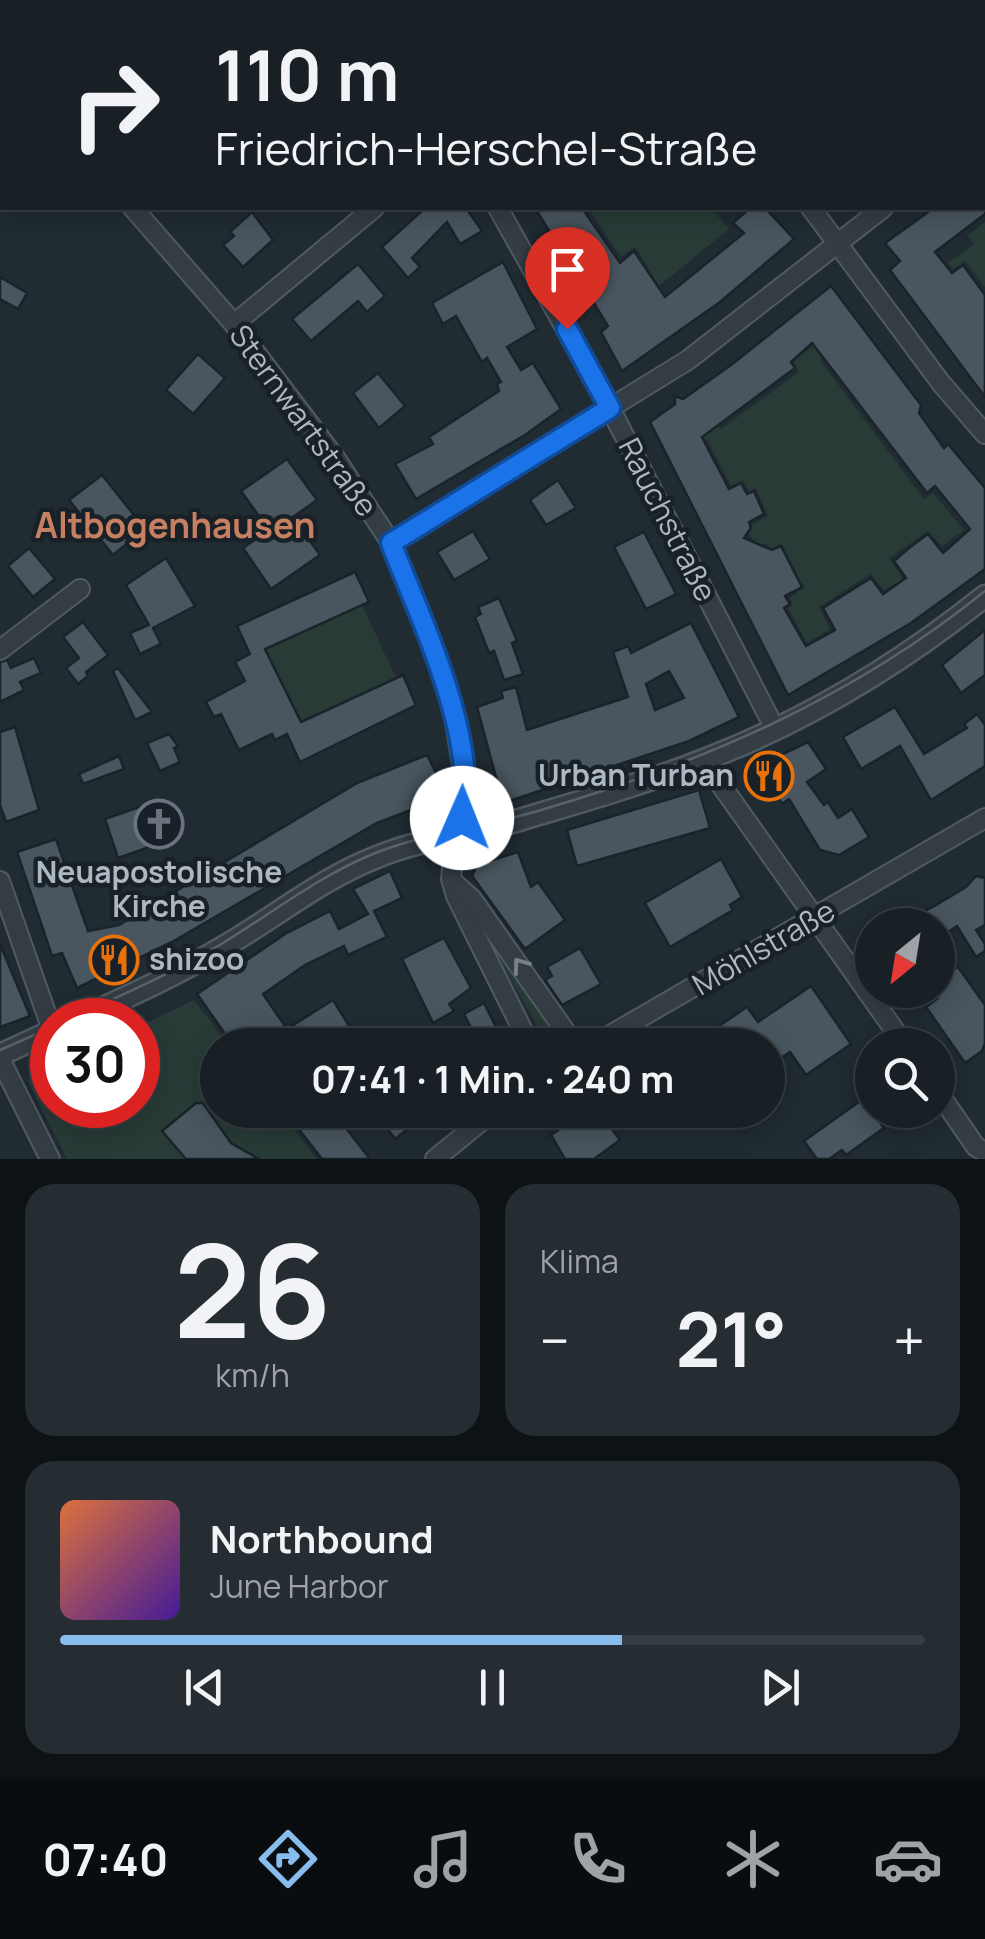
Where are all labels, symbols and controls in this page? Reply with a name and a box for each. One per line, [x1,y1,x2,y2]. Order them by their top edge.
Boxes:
text: 110 m [215,26,399,122]
icon: right [50,40,180,170]
text: Friedrich-Herschel-Straße [215,117,757,179]
pin [525,227,610,330]
icon: arrive [540,242,595,297]
street label: Sternwartstraße [221,316,388,524]
street label: Rauchstraße [610,431,727,608]
district label: Altbogenhausen [35,501,315,549]
restaurant icon: Urban Turban [743,750,795,802]
place label: Urban Turban [538,754,734,795]
position arrow [410,766,514,870]
church icon: Neuapostolische Kirche [133,798,185,850]
place label: Neuapostolische Kirche [36,851,282,926]
street label: Möhlstraße [685,889,842,1004]
north arrow [855,908,955,1008]
map controls [855,908,955,1128]
restaurant icon: shizoo [88,934,140,986]
place label: shizoo [149,938,244,979]
one-way arrow [514,958,532,976]
speed limit sign: 30 [30,998,160,1128]
button: search [855,1028,955,1128]
text: 07:41 · 1 Min. · 240 m [311,1052,674,1104]
text: 26 [173,1199,332,1377]
text: Klima [540,1239,619,1283]
text: 21° [676,1287,787,1390]
text: − [540,1302,570,1378]
text: + [893,1302,925,1378]
text: km/h [215,1353,290,1397]
text: Northbound [210,1512,434,1564]
text: June Harbor [210,1564,388,1608]
icon: previous [177,1660,232,1715]
icon: pause [465,1660,520,1715]
icon: next [753,1660,808,1715]
icon: directions [253,1824,323,1894]
icon: music [408,1824,478,1894]
icon: phone [563,1824,633,1894]
icon: climate [718,1824,788,1894]
icon: car [873,1824,943,1894]
text: 07:40 [42,1828,168,1890]

